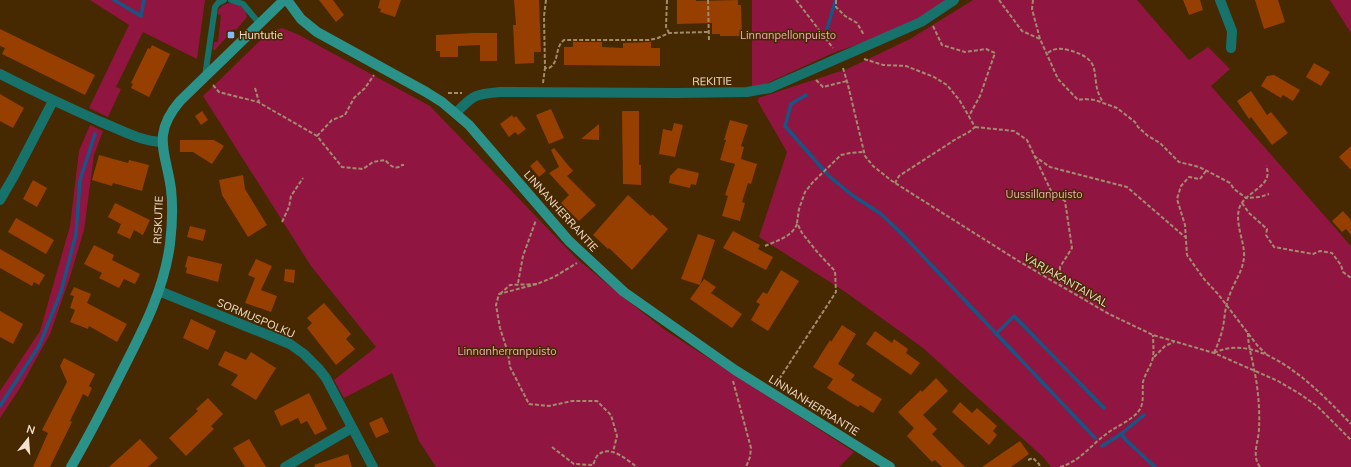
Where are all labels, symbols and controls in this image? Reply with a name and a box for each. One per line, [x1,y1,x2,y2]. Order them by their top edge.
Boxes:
place label: Huntutie [239,28,283,42]
park label: Linnanpellonpuisto [740,28,836,42]
marker: Huntutie [226,30,236,40]
street label: REKITIE [692,74,732,88]
street label: LINNANHERRANTIE [521,168,601,254]
park label: Uussillanpuisto [1005,187,1083,201]
street label: RISKUTIE [150,196,166,244]
street label: VARJAKANTAIVAL [1021,250,1111,310]
street label: SORMUSPOLKU [215,295,297,341]
park label: Linnanherranpuisto [458,344,557,358]
street label: LINNANHERRANTIE [766,372,862,438]
north arrow [8,419,48,459]
text: N [25,422,37,437]

